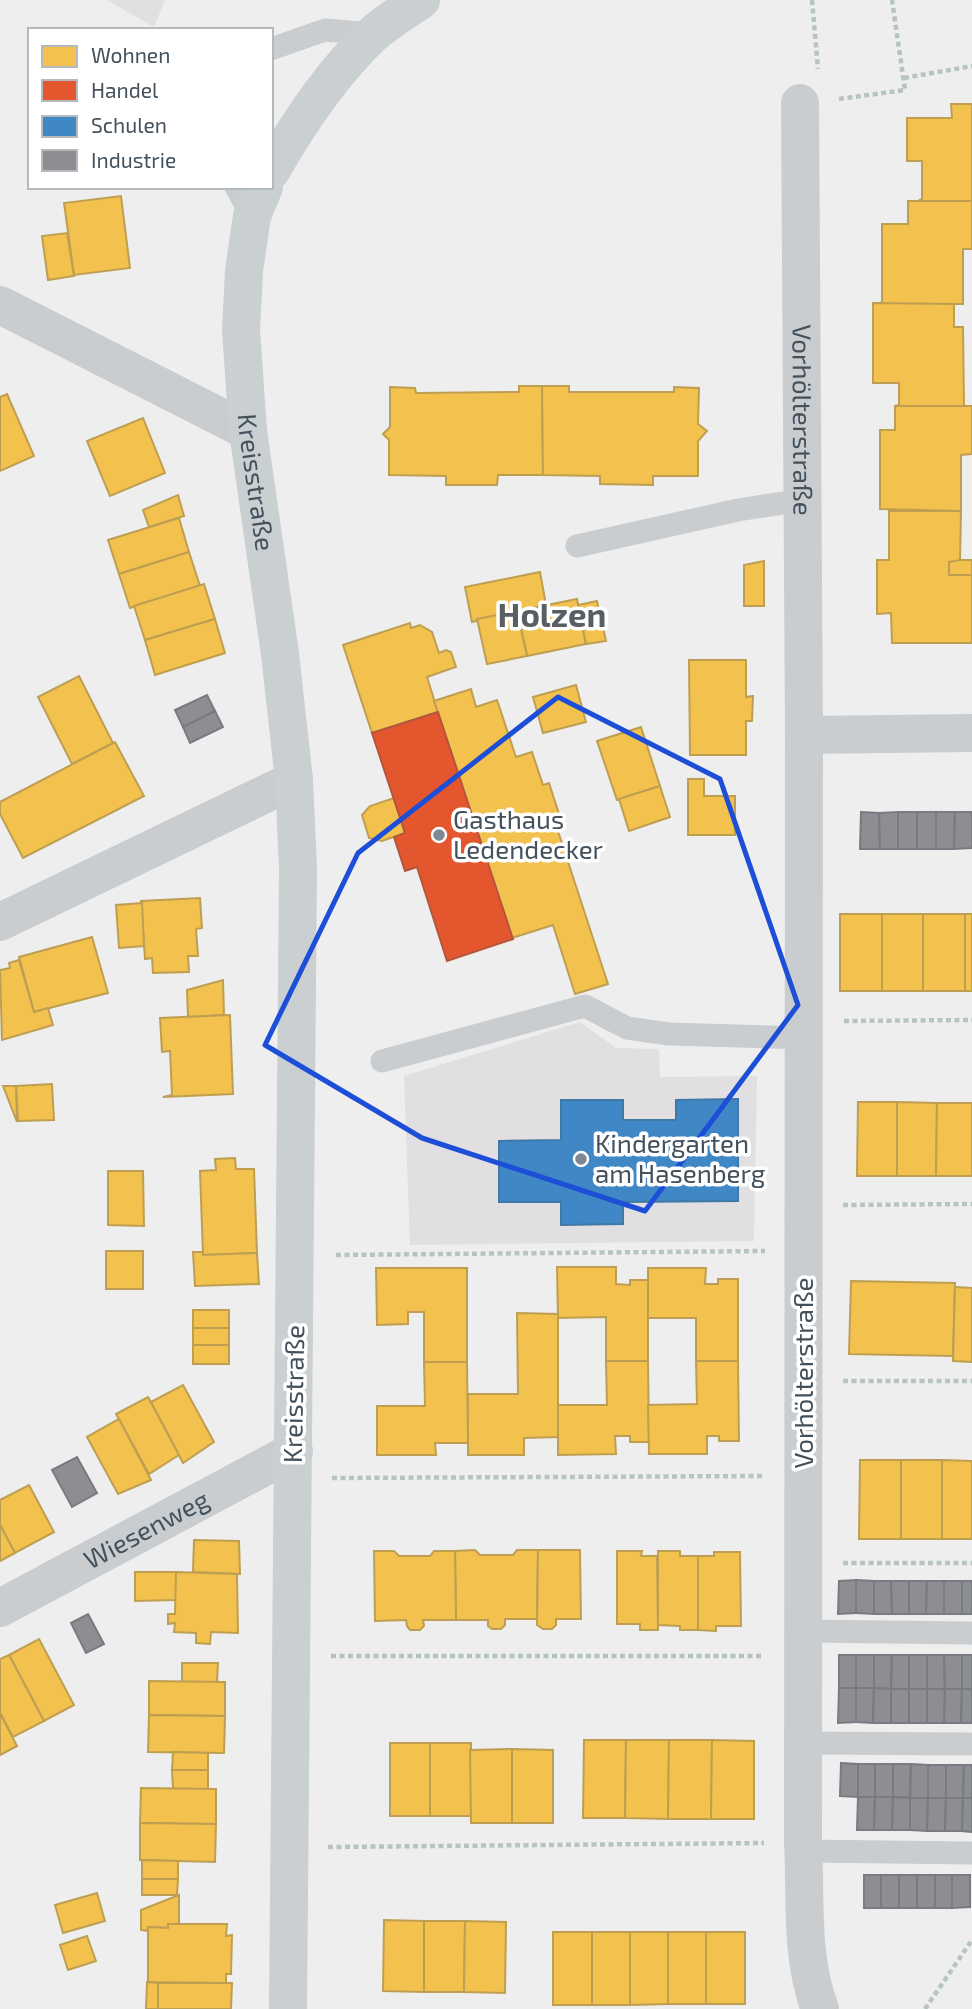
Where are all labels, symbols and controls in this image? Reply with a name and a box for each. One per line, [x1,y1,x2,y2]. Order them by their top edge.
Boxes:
legend [28,28,273,189]
text: Wohnen [91,42,170,67]
text: Handel [91,77,159,102]
text: Schulen [91,112,167,137]
text: Industrie [91,147,176,172]
street label: Vorhölterstraße [787,324,820,516]
street label: Kreisstraße [233,412,282,553]
district label: Holzen [498,594,606,634]
place label: Gasthaus Ledendecker [453,803,603,864]
marker: Gasthaus Ledendecker [431,827,447,843]
place label: Kindergarten am Hasenberg [595,1127,765,1188]
marker: Kindergarten am Hasenberg [573,1151,589,1167]
street label: Vorhölterstraße [787,1277,818,1469]
street label: Kreisstraße [276,1325,309,1463]
street label: Wiesenweg [78,1482,214,1574]

